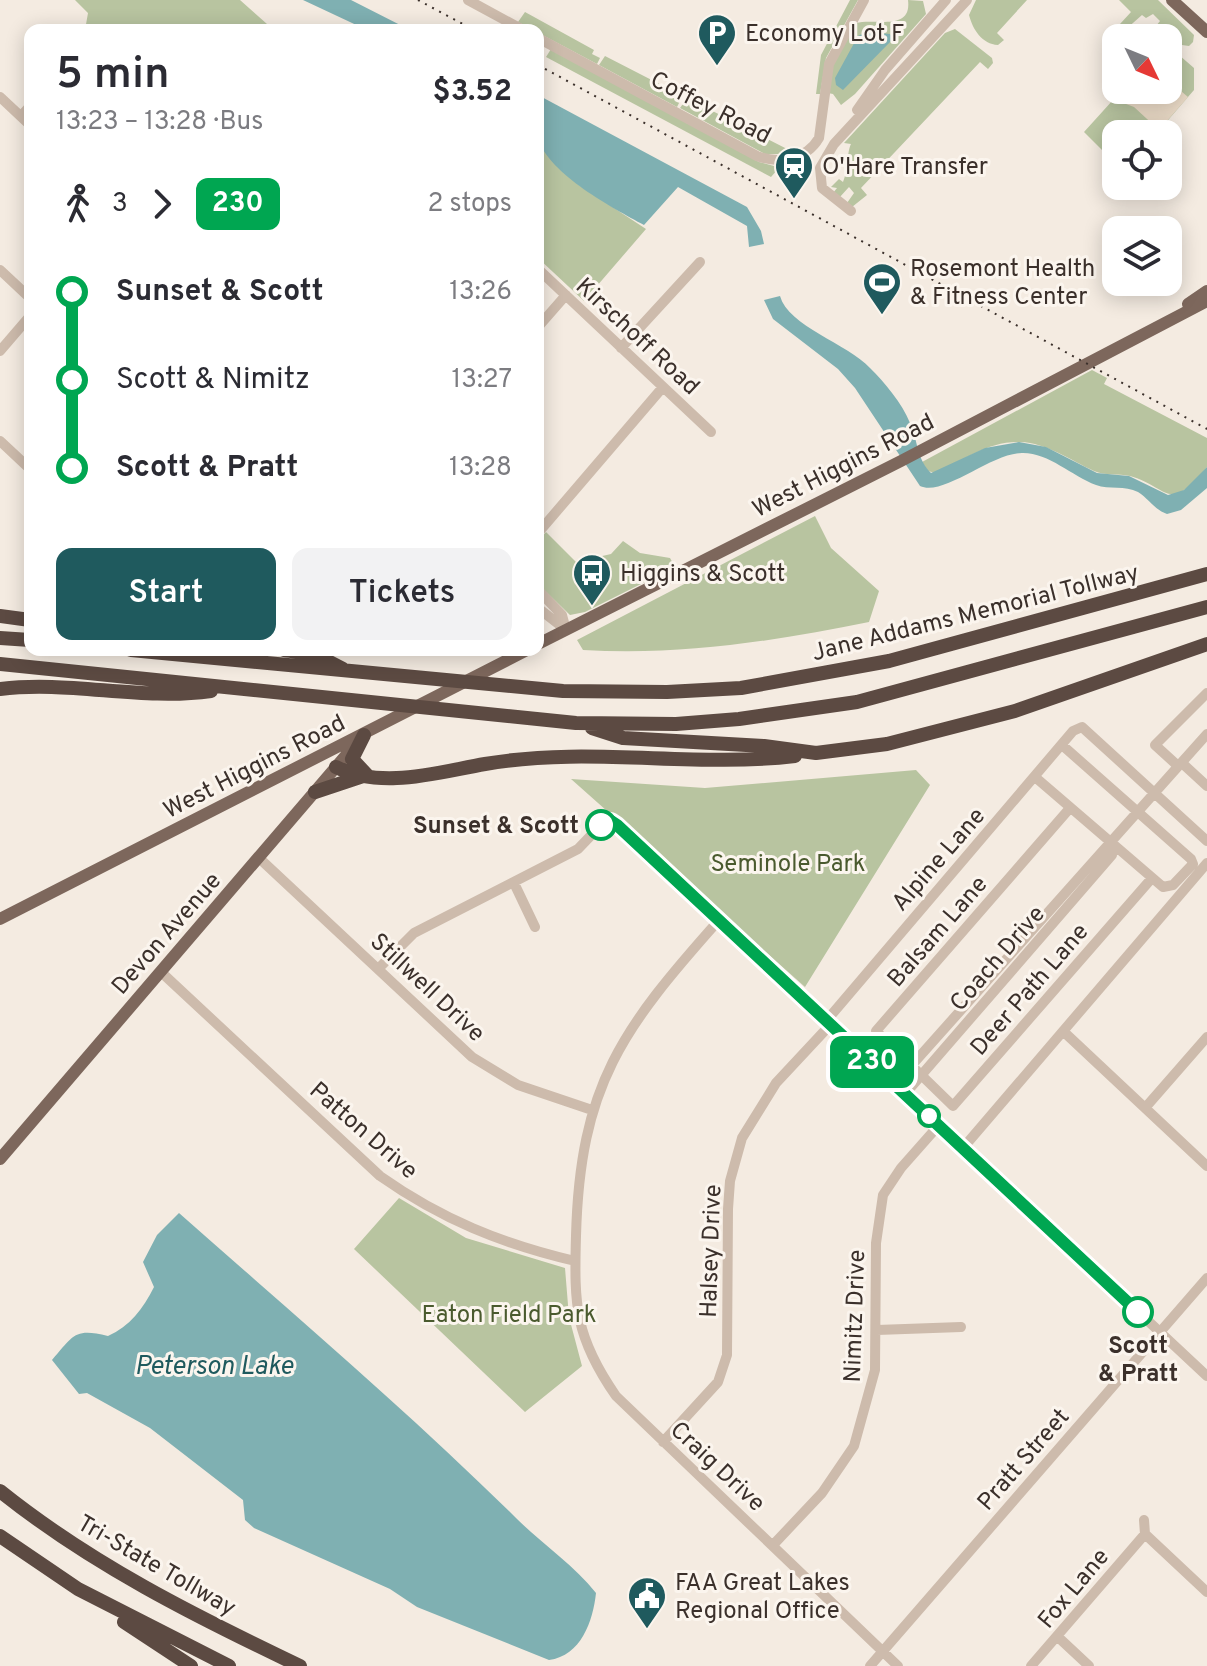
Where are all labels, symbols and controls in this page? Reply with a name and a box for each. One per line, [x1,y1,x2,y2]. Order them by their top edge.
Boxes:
parking icon: Economy Lot F [696,12,738,67]
place label: Economy Lot F [745,20,905,50]
north arrow [1102,24,1182,104]
map controls [1102,24,1182,296]
text: 5 min [56,48,170,104]
street label: Coffey Road [645,66,776,152]
text: $3.52 [433,74,512,111]
text: 13:23 – 13:28 · Bus [56,106,263,139]
button: locate [1102,120,1182,200]
station icon: O'Hare Transfer [773,145,815,200]
place label: O'Hare Transfer [822,153,988,183]
icon: walk [56,182,100,226]
icon: forward [140,182,184,226]
text: 230 [212,186,264,222]
text: 3 [112,188,128,221]
text: 2 stops [427,188,512,221]
button: layers [1102,216,1182,296]
place label: Rosemont Health & Fitness Center [910,255,1095,313]
sports icon: Rosemont Health & Fitness Center [861,261,903,316]
street label: Kirschoff Road [568,272,705,403]
text: Sunset & Scott [116,274,324,311]
text: 13:26 [449,276,512,309]
text: Scott & Nimitz [116,362,310,399]
text: 13:27 [452,364,512,397]
street label: West Higgins Road [748,408,940,526]
text: Scott & Pratt [116,450,298,487]
text: 13:28 [449,452,512,485]
button: Start [56,548,276,640]
button: Tickets [292,548,512,640]
bus stop icon: Higgins & Scott [571,552,613,607]
street label: Jane Addams Memorial Tollway [809,559,1142,669]
place label: Higgins & Scott [620,560,785,590]
street label: West Higgins Road [159,709,351,827]
street label: Alpine Lane [886,802,993,918]
marker: Sunset & Scott [586,810,616,840]
place label: Sunset & Scott [413,812,579,842]
park label: Seminole Park [710,850,866,880]
street label: Devon Avenue [106,867,229,1002]
street label: Balsam Lane [882,870,995,994]
street label: Coach Drive [944,900,1053,1018]
street label: Deer Path Lane [965,918,1096,1063]
street label: Stillwell Drive [363,928,490,1049]
line badge: 230 [826,1036,918,1088]
text: 230 [846,1044,898,1080]
street label: Patton Drive [302,1076,423,1187]
unlabelled marker [918,1105,940,1127]
street label: Halsey Drive [695,1184,729,1318]
street label: Nimitz Drive [839,1249,873,1383]
marker: Scott & Pratt [1123,1297,1153,1327]
park label: Eaton Field Park [421,1301,597,1331]
place label: Scott & Pratt [1098,1332,1178,1390]
water label: Peterson Lake [135,1351,294,1384]
street label: Pratt Street [972,1403,1077,1518]
street label: Craig Drive [663,1416,770,1519]
street label: Tri-State Tollway [71,1509,241,1624]
street label: Fox Lane [1032,1543,1117,1636]
place label: FAA Great Lakes Regional Office [675,1569,850,1627]
public building icon: FAA Great Lakes Regional Office [626,1575,668,1630]

